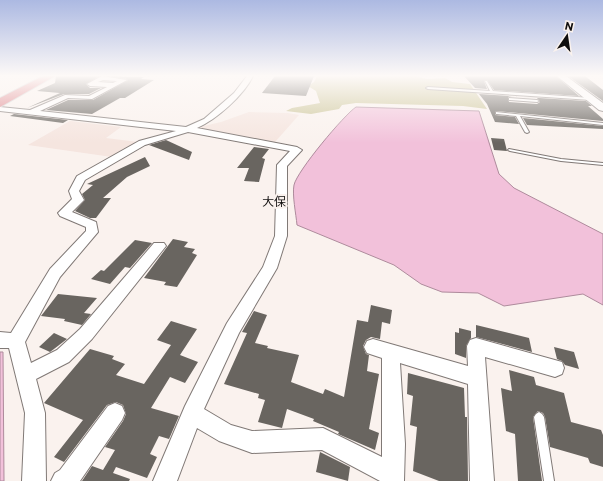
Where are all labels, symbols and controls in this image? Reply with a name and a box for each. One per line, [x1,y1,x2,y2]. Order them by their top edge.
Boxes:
north arrow [547,16,587,56]
text: N [564,19,575,33]
district label: 大保 [262,194,286,208]

